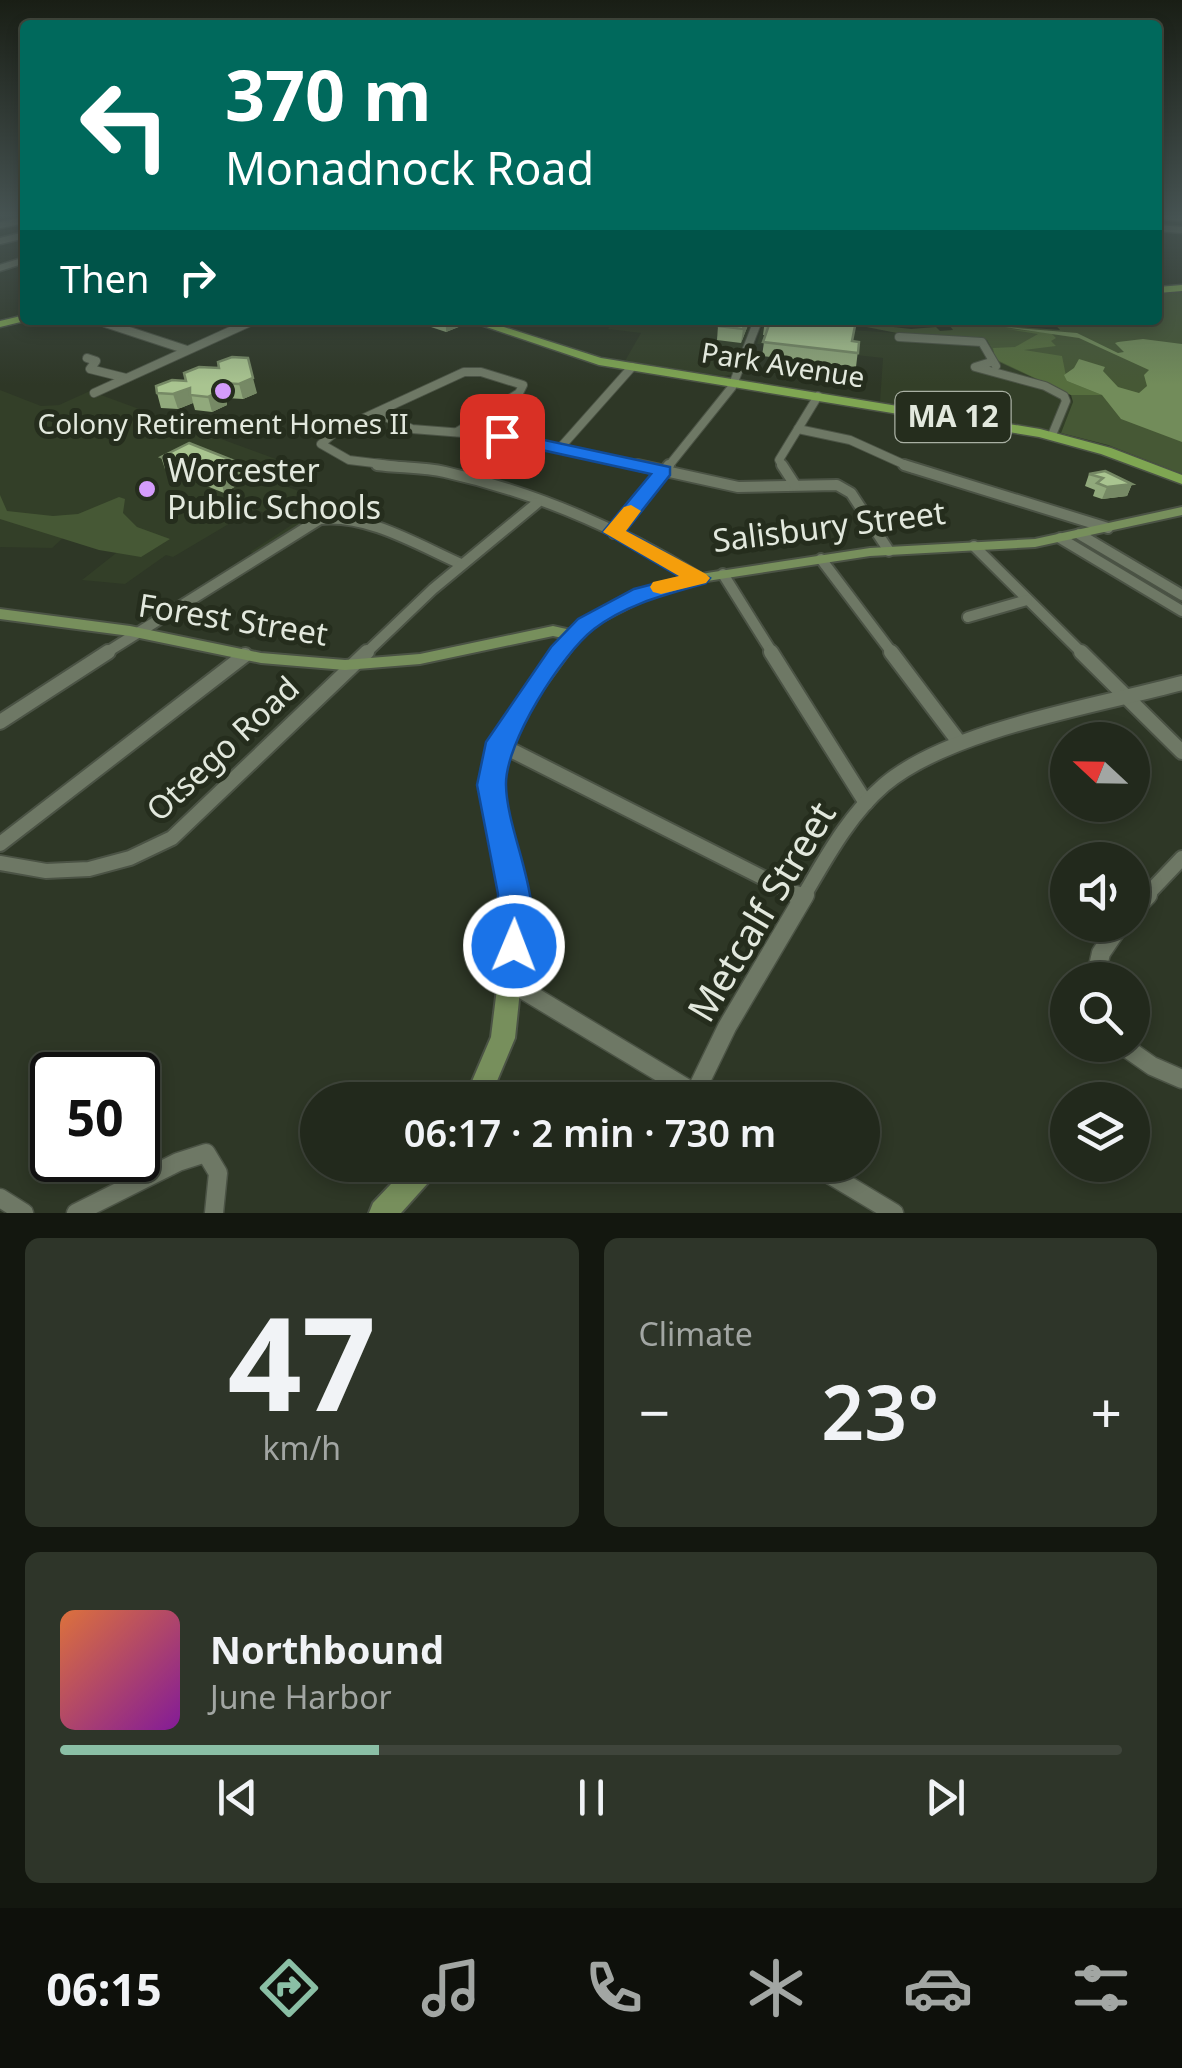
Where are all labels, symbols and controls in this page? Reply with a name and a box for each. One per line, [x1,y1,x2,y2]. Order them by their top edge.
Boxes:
text: 370 m [225,46,432,142]
icon: left [60,60,190,190]
text: Monadnock Road [225,137,594,198]
icon: right [170,250,225,305]
text: Then [60,252,150,304]
street label: Park Avenue [699,332,867,396]
marker: Colony Retirement Homes II [212,380,234,402]
road number: MA 12 [896,392,1010,442]
pin [460,394,545,479]
place label: Colony Retirement Homes II [37,404,409,442]
icon: arrive [475,409,530,464]
place label: Worcester Public Schools [167,448,381,528]
marker: Worcester Public Schools [136,478,158,500]
street label: Salisbury Street [710,490,948,561]
street label: Forest Street [135,582,331,655]
street label: Otsego Road [136,666,308,830]
north arrow [1050,722,1150,822]
map controls [1050,722,1150,1182]
street label: Metcalf Street [674,791,846,1031]
button: sound [1050,842,1150,942]
position arrow [462,894,566,998]
button: search [1050,962,1150,1062]
speed limit sign: 50 [30,1052,160,1182]
button: layers [1050,1082,1150,1182]
text: 06:17 · 2 min · 730 m [404,1106,776,1158]
text: 47 [227,1272,376,1449]
text: Climate [639,1312,753,1355]
text: 23° [821,1360,939,1462]
text: − [639,1374,670,1449]
text: + [1091,1374,1122,1449]
text: km/h [262,1426,341,1469]
text: Northbound [210,1623,444,1675]
text: June Harbor [210,1675,392,1718]
icon: previous [210,1770,265,1825]
icon: pause [564,1770,619,1825]
icon: next [918,1770,973,1825]
icon: directions [254,1953,324,2023]
icon: music [416,1953,486,2023]
icon: phone [579,1953,649,2023]
icon: climate [741,1953,811,2023]
icon: car [903,1953,973,2023]
icon: filters [1066,1953,1136,2023]
text: 06:15 [46,1958,162,2019]

